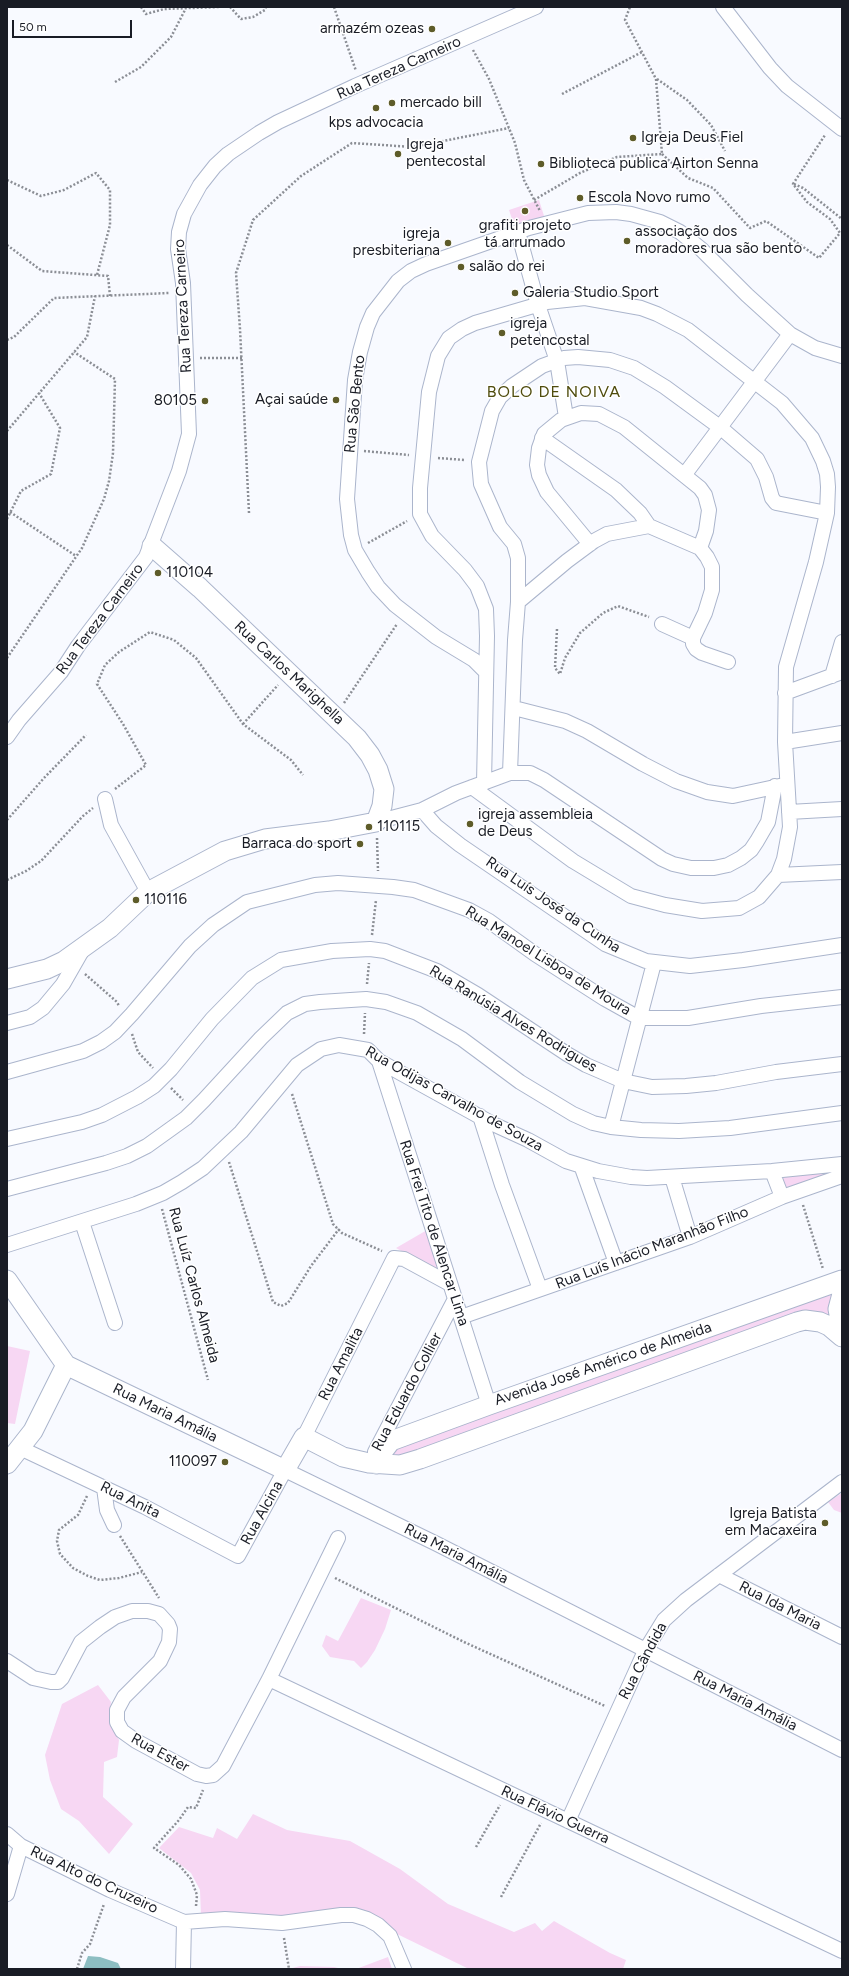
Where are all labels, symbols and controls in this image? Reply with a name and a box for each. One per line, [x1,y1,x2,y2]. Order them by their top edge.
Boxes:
scale bar [14,12,134,38]
text: 50 m [19,20,47,34]
place label: armazém ozeas [320,20,424,38]
marker: armazém ozeas [427,24,437,34]
street label: Rua Tereza Carneiro [334,33,464,103]
place label: mercado bill [400,94,482,112]
marker: mercado bill [387,98,397,108]
marker: kps advocacia [371,103,381,113]
place label: kps advocacia [329,114,423,132]
place label: Igreja Deus Fiel [641,129,743,147]
marker: Igreja Deus Fiel [628,133,638,143]
place label: Igreja pentecostal [406,136,486,171]
marker: Igreja pentecostal [393,149,403,159]
place label: Biblioteca publica Airton Senna [549,155,758,173]
marker: Biblioteca publica Airton Senna [536,159,546,169]
place label: Escola Novo rumo [588,189,710,207]
marker: Escola Novo rumo [575,193,585,203]
marker: grafiti projeto tá arrumado [520,206,530,216]
place label: grafiti projeto tá arrumado [479,217,571,252]
place label: associação dos moradores rua são bento [635,223,802,258]
place label: igreja presbiteriana [353,225,440,260]
marker: associação dos moradores rua são bento [622,236,632,246]
marker: igreja presbiteriana [443,238,453,248]
street label: Rua Tereza Carneiro [171,239,195,373]
place label: salão do rei [469,258,545,276]
marker: salão do rei [456,262,466,272]
place label: Galeria Studio Sport [523,284,659,302]
marker: Galeria Studio Sport [510,288,520,298]
place label: igreja petencostal [510,315,590,350]
marker: igreja petencostal [497,328,507,338]
street label: Rua São Bento [341,354,369,454]
district label: BOLO DE NOIVA [487,382,621,402]
place label: Açai saúde [255,391,328,409]
place label: 80105 [154,392,197,410]
marker: Açai saúde [331,395,341,405]
marker: 80105 [200,396,210,406]
street label: Rua Tereza Carneiro [52,560,148,678]
place label: 110104 [166,564,213,582]
marker: 110104 [153,568,163,578]
street label: Rua Carlos Marighella [230,617,348,729]
place label: igreja assembleia de Deus [478,806,593,841]
place label: 110115 [377,818,420,836]
marker: igreja assembleia de Deus [465,819,475,829]
marker: 110115 [364,822,374,832]
place label: Barraca do sport [241,835,352,853]
marker: Barraca do sport [355,839,365,849]
street label: Rua Luís José da Cunha [482,853,624,957]
place label: 110116 [144,891,187,909]
marker: 110116 [131,895,141,905]
street label: Rua Manoel Lisboa de Moura [462,902,634,1020]
street label: Rua Ranúsia Alves Rodrigues [426,962,600,1076]
street label: Rua Odijas Carvalho de Souza [362,1043,546,1155]
street label: Rua Frei Tito de Alencar Lima [395,1138,473,1328]
street label: Rua Luís Inácio Maranhão Filho [553,1203,751,1293]
street label: Rua Luíz Carlos Almeida [165,1205,223,1365]
street label: Avenida José Américo de Almeida [492,1318,714,1410]
street label: Rua Amalita [315,1324,367,1404]
street label: Rua Eduardo Collier [368,1330,446,1454]
street label: Rua Maria Amália [110,1380,220,1446]
place label: 110097 [169,1453,217,1471]
marker: 110097 [220,1457,230,1467]
street label: Rua Anita [97,1478,163,1522]
street label: Rua Alcina [237,1478,287,1548]
place label: Igreja Batista em Macaxeira [725,1505,817,1540]
marker: Igreja Batista em Macaxeira [820,1518,830,1528]
street label: Rua Maria Amália [401,1520,511,1588]
street label: Rua Ida Maria [736,1578,824,1634]
street label: Rua Cândida [615,1619,671,1703]
street label: Rua Maria Amália [690,1667,800,1735]
street label: Rua Ester [128,1730,192,1776]
street label: Rua Flávio Guerra [498,1782,612,1848]
street label: Rua Alto do Cruzeiro [27,1843,161,1917]

